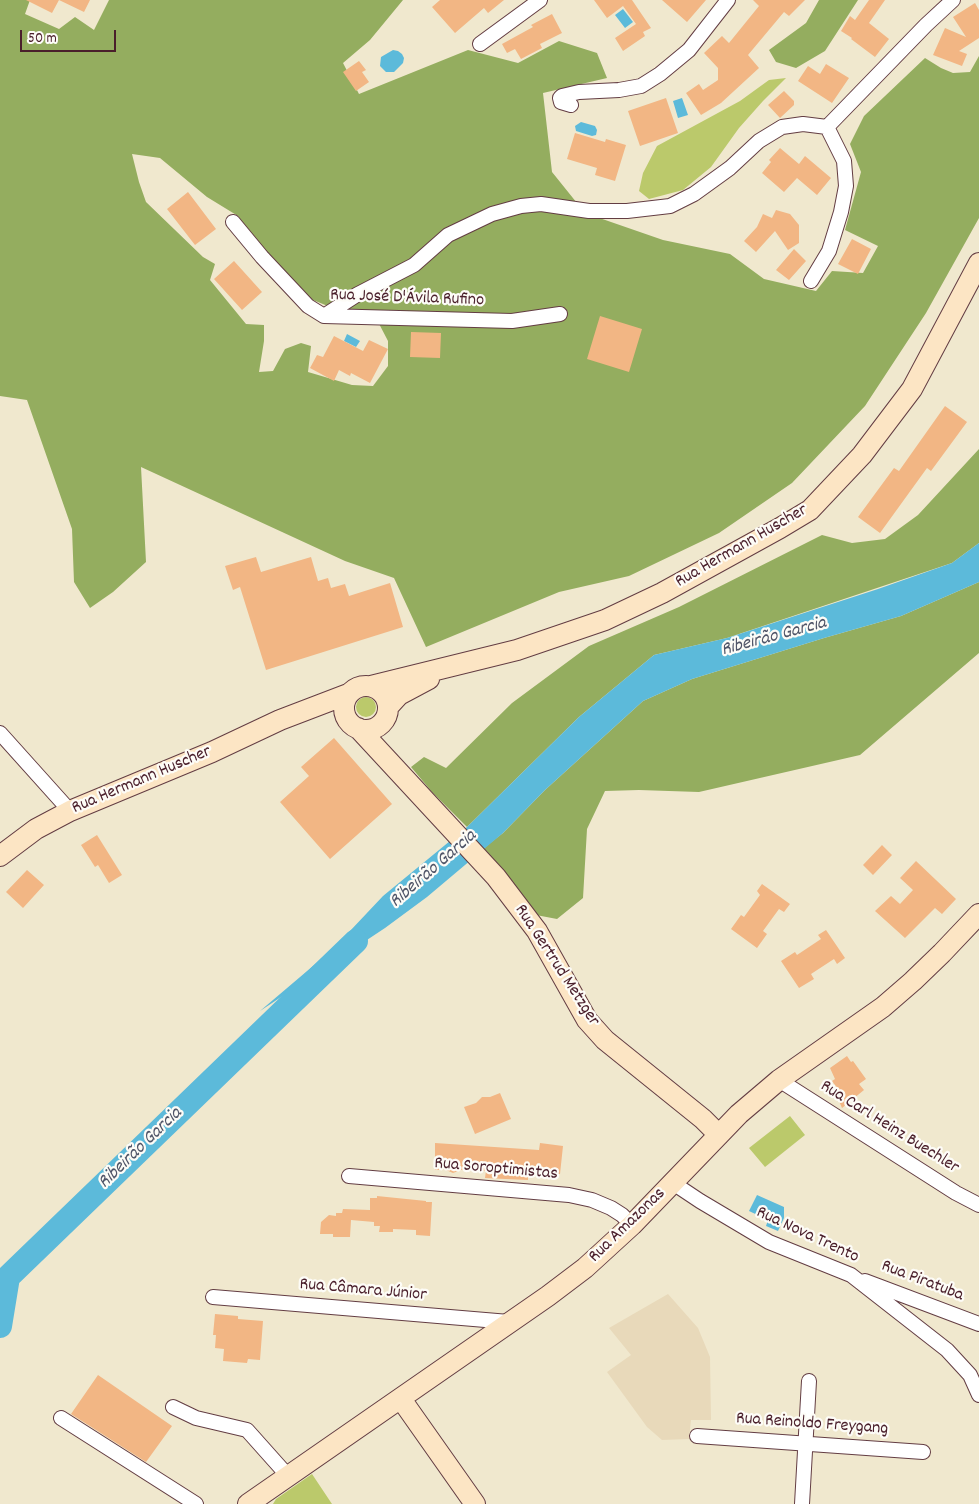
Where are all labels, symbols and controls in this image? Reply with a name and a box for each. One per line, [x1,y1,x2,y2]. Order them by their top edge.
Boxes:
scale bar [22,20,119,52]
text: 50 m [28,28,57,50]
street label: Rua José D'Ávila Rufino [330,286,484,312]
street label: Rua Hermann Huscher [672,500,812,594]
water label: Ribeirão Garcia [719,613,829,663]
street label: Rua Hermann Huscher [69,742,215,820]
water label: Ribeirão Garcia [386,826,482,914]
street label: Rua Gertrud Metzger [509,901,603,1031]
street label: Rua Carl Heinz Buechler [816,1077,962,1179]
water label: Ribeirão Garcia [94,1103,188,1195]
street label: Rua Soroptimistas [433,1154,559,1186]
street label: Rua Amazonas [585,1184,671,1268]
street label: Rua Nova Trento [752,1203,862,1269]
street label: Rua Piratuba [878,1256,966,1308]
street label: Rua Câmara Júnior [298,1275,428,1307]
street label: Rua Reinoldo Freygang [735,1409,889,1441]

